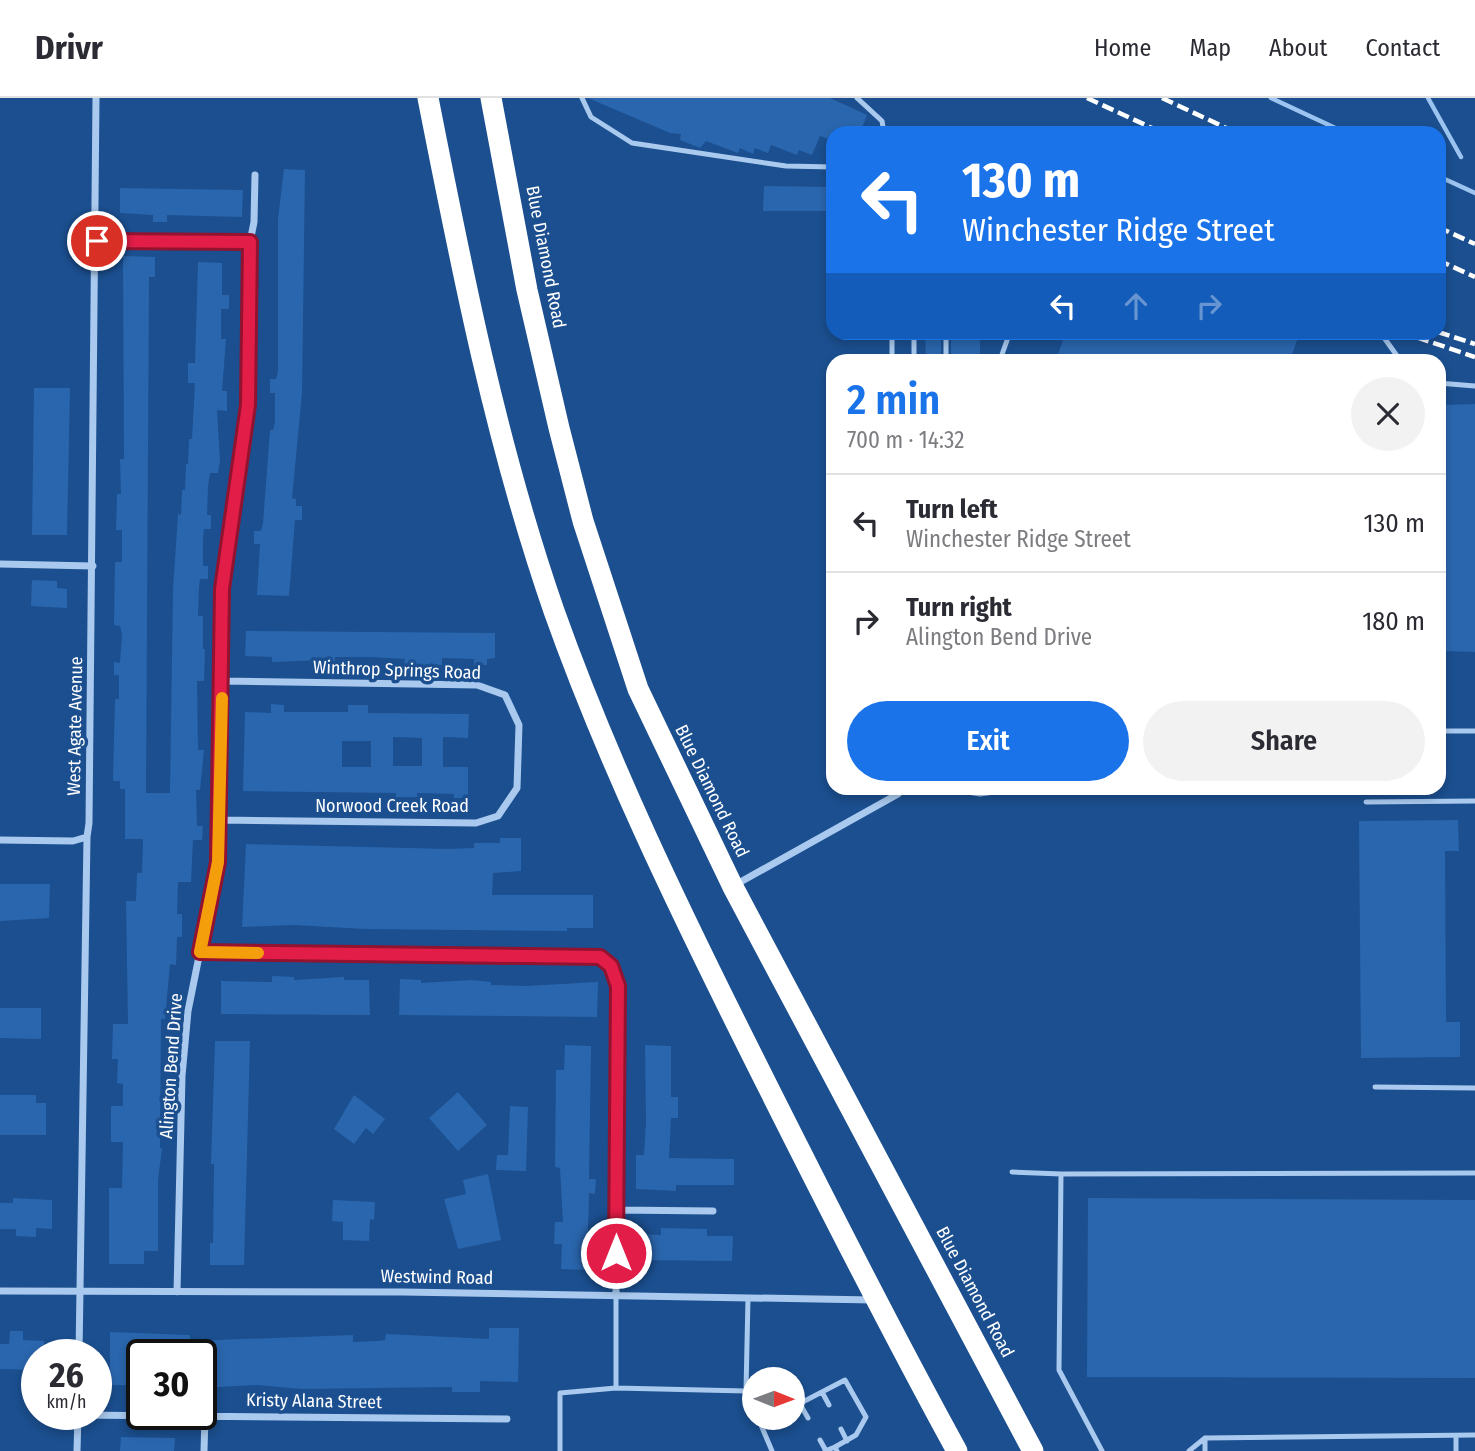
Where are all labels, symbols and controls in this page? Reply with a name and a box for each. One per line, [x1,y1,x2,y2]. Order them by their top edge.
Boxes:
text: Drivr [35,28,103,68]
text: Home [1094,34,1151,62]
text: Map [1189,34,1231,62]
text: About [1269,34,1327,62]
text: Contact [1365,34,1440,62]
text: 130 m [962,151,1080,210]
icon: left [847,154,938,245]
street label: Blue Diamond Road [521,184,571,330]
pin [67,211,127,271]
text: Winchester Ridge Street [962,211,1275,249]
icon: arrive [78,222,116,260]
icon: left [1044,287,1082,325]
icon: ahead [1117,287,1155,325]
icon: right [1190,287,1228,325]
text: 2 min [847,375,940,425]
button: close [1351,377,1425,451]
text: 700 m · 14:32 [847,426,964,454]
text: Turn left [906,494,998,525]
icon: left [847,504,885,542]
text: 130 m [1363,508,1425,539]
text: Winchester Ridge Street [906,525,1131,553]
text: Turn right [906,592,1012,623]
icon: right [847,602,885,640]
text: 180 m [1362,606,1425,637]
text: Alington Bend Drive [906,623,1092,651]
street label: West Agate Avenue [63,656,87,796]
street label: Winthrop Springs Road [313,656,481,684]
button: Exit [847,701,1129,781]
button: Share [1143,701,1425,781]
street label: Blue Diamond Road [670,721,754,861]
street label: Norwood Creek Road [315,795,469,817]
street label: Alington Bend Drive [155,992,187,1139]
position arrow [579,1216,653,1290]
street label: Blue Diamond Road [931,1223,1019,1361]
street label: Westwind Road [380,1265,494,1289]
speed limit sign: 30 [126,1339,217,1430]
text: 26 [49,1354,84,1396]
north arrow [742,1367,805,1430]
map controls [742,1367,805,1430]
street label: Kristy Alana Street [246,1389,382,1413]
text: km/h [46,1391,87,1413]

